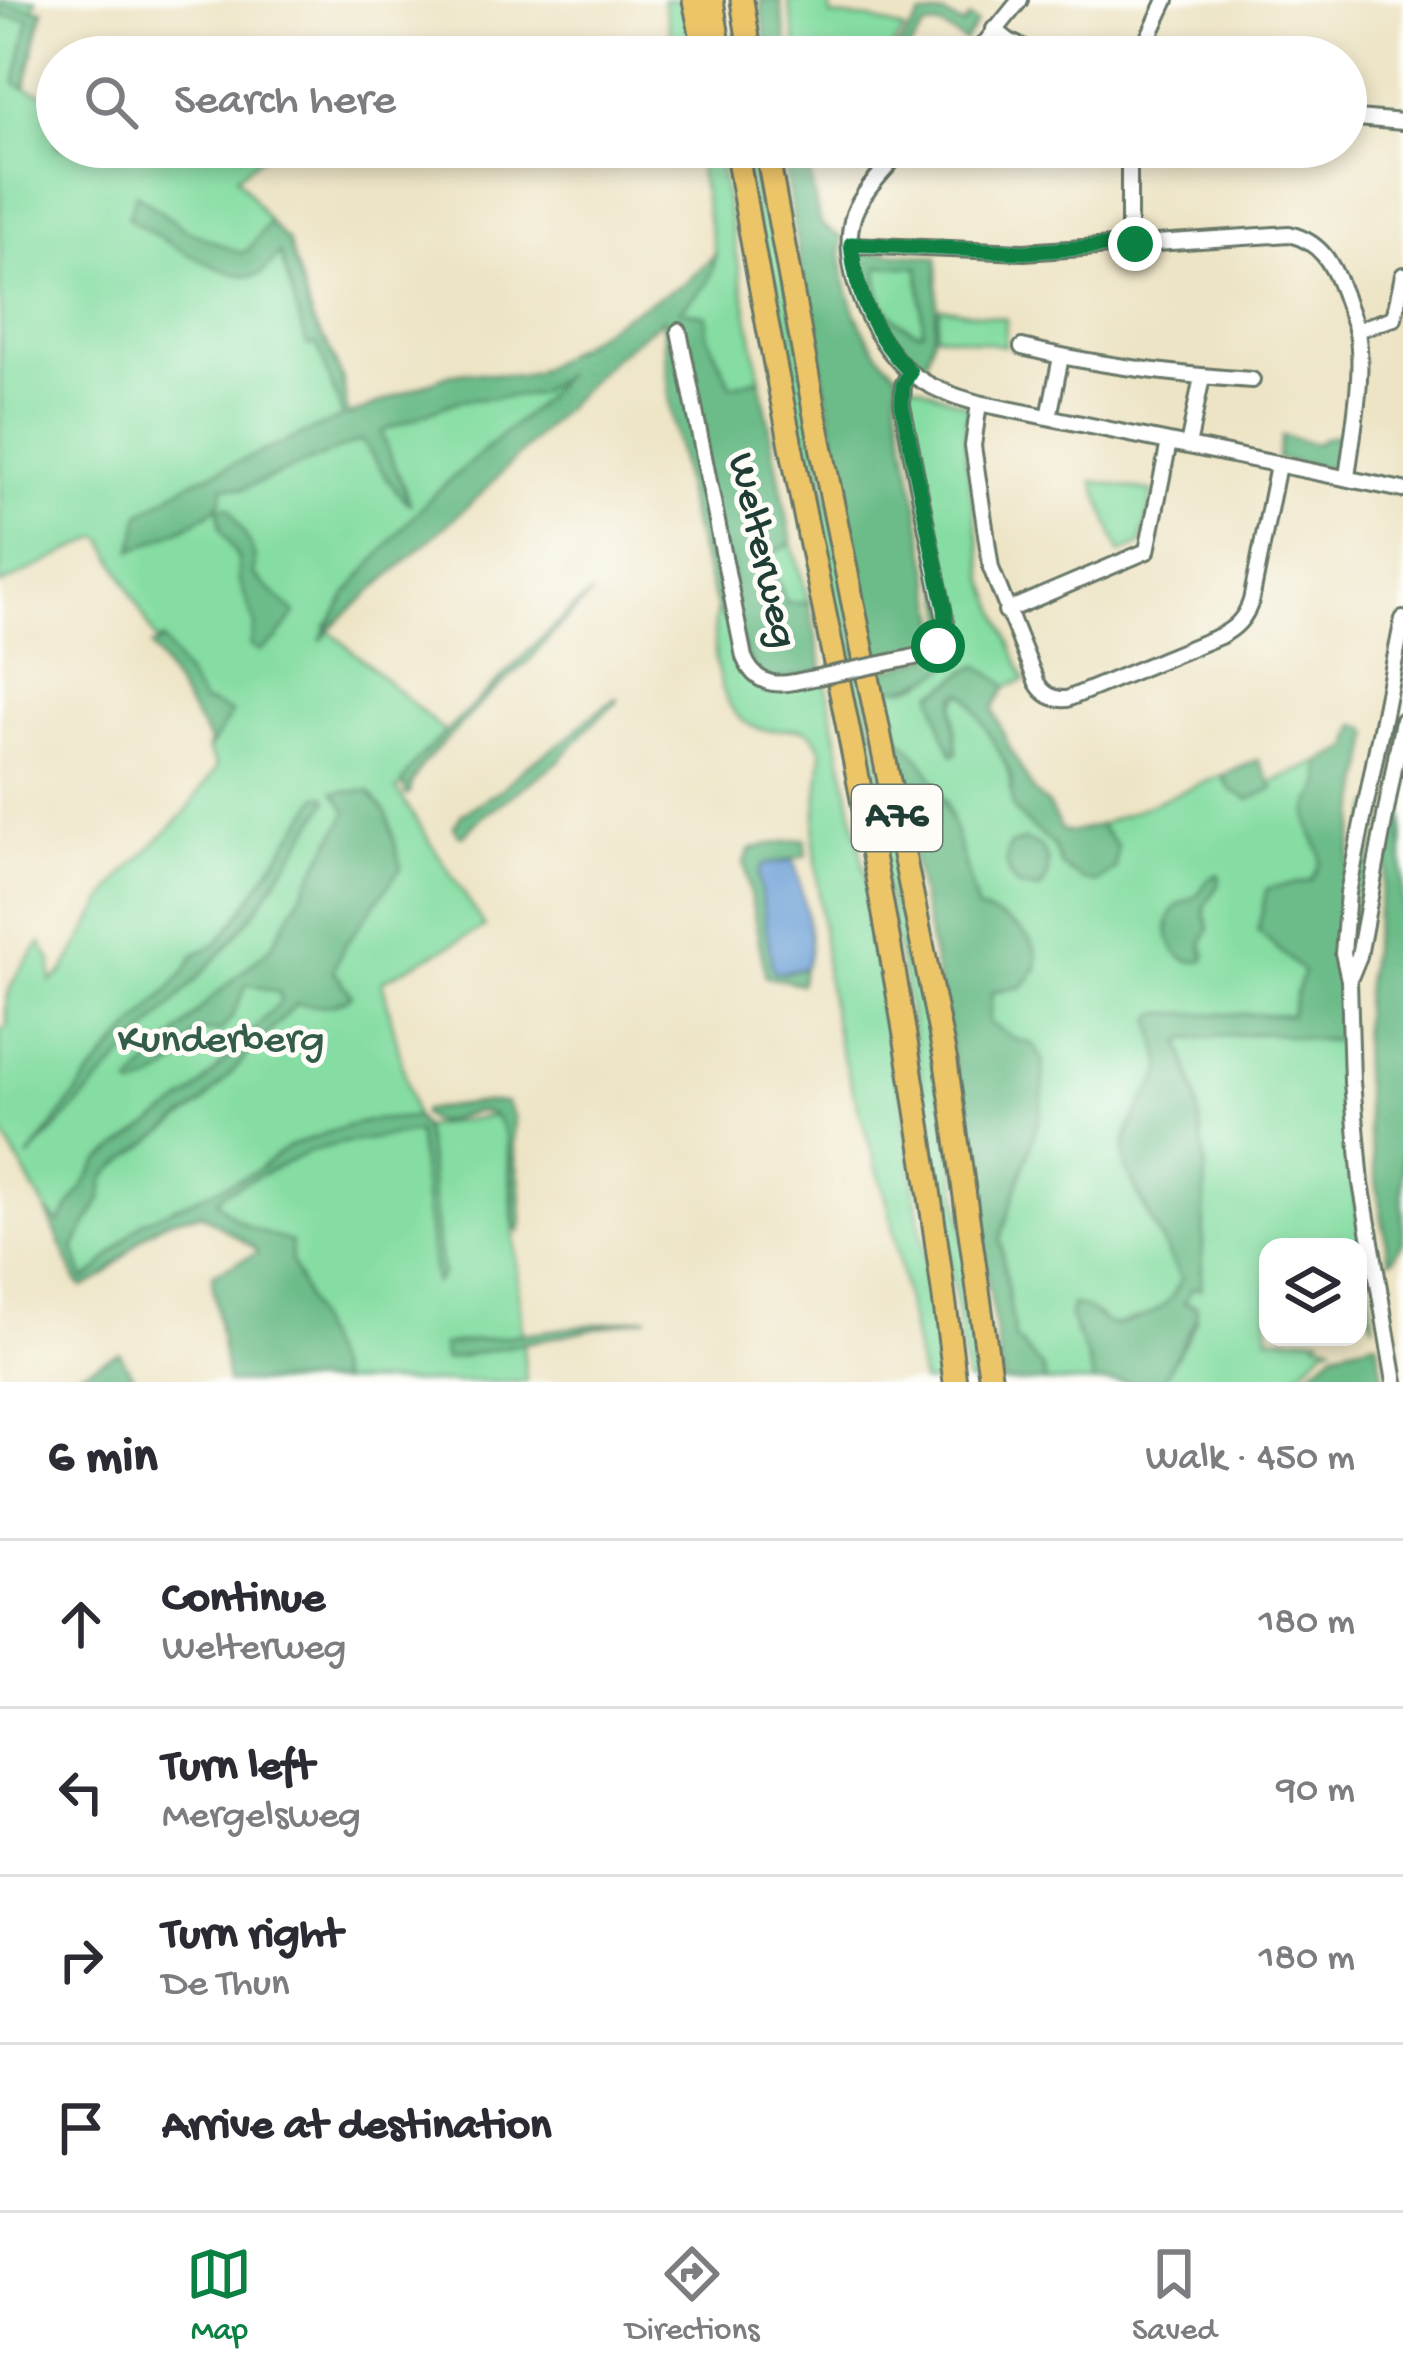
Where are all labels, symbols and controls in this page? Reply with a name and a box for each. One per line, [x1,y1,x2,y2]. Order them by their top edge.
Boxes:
search box [36,36,1367,168]
icon: search [78,69,144,135]
text: Search here [174,76,396,129]
route end [1108,217,1162,271]
street label: Welterweg [714,449,806,653]
route start [911,619,965,673]
road number: A76 [852,785,942,851]
park label: Kunderberg [118,1018,324,1067]
map controls [1259,1238,1367,1346]
button: layers [1259,1238,1367,1346]
text: 6 min [48,1430,157,1490]
text: Walk · 450 m [1145,1437,1355,1483]
text: Continue [162,1574,325,1627]
icon: ahead [48,1591,114,1657]
text: 180 m [1259,1601,1355,1647]
text: Welterweg [162,1627,346,1673]
text: Turn left [162,1742,314,1795]
icon: left [48,1759,114,1825]
text: 90 m [1276,1769,1355,1815]
text: Mergelsweg [162,1795,361,1841]
text: Turn right [162,1910,342,1963]
icon: right [48,1927,114,1993]
text: 180 m [1259,1937,1355,1983]
text: De Thun [162,1963,290,2009]
icon: arrive [48,2095,114,2161]
text: Arrive at destination [162,2101,551,2154]
tab: Map [186,2241,252,2351]
tab: Directions [625,2241,759,2351]
tab: Saved [1132,2241,1217,2351]

